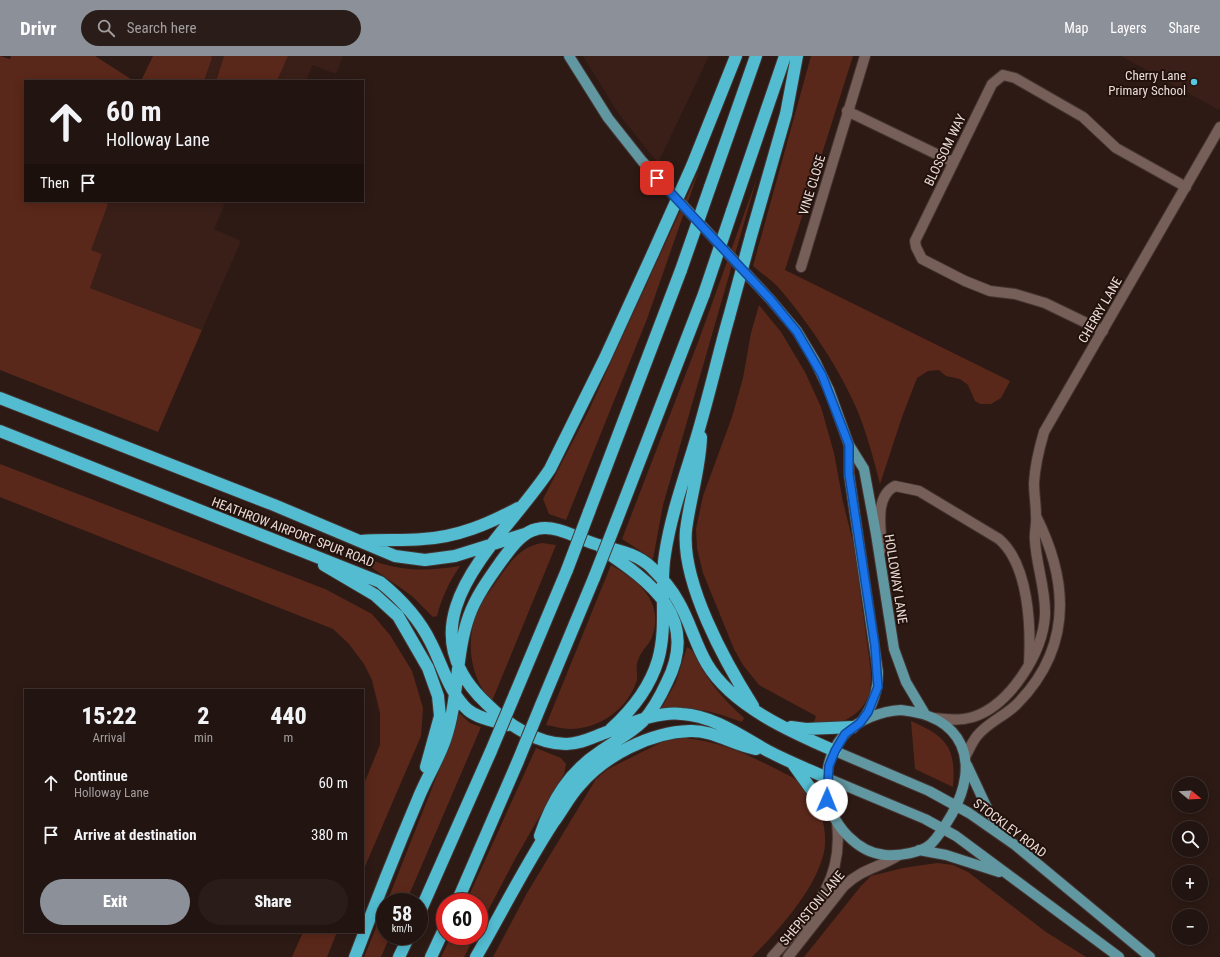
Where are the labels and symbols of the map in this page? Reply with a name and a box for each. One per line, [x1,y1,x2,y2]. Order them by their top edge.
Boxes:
place label: Cherry Lane Primary School [1108,68,1186,98]
marker: Cherry Lane Primary School [1189,77,1199,87]
street label: BLOSSOM WAY [921,111,969,188]
street label: VINE CLOSE [796,153,828,217]
pin [640,161,674,195]
street label: CHERRY LANE [1075,274,1125,346]
street label: HEATHROW AIRPORT SPUR ROAD [210,494,376,570]
street label: HOLLOWAY LANE [882,533,910,625]
north arrow [1172,777,1208,813]
position arrow [806,779,848,821]
street label: STOCKLEY ROAD [971,796,1049,860]
street label: SHEPISTON LANE [777,868,847,948]
speed limit sign: 60 [436,893,488,945]

